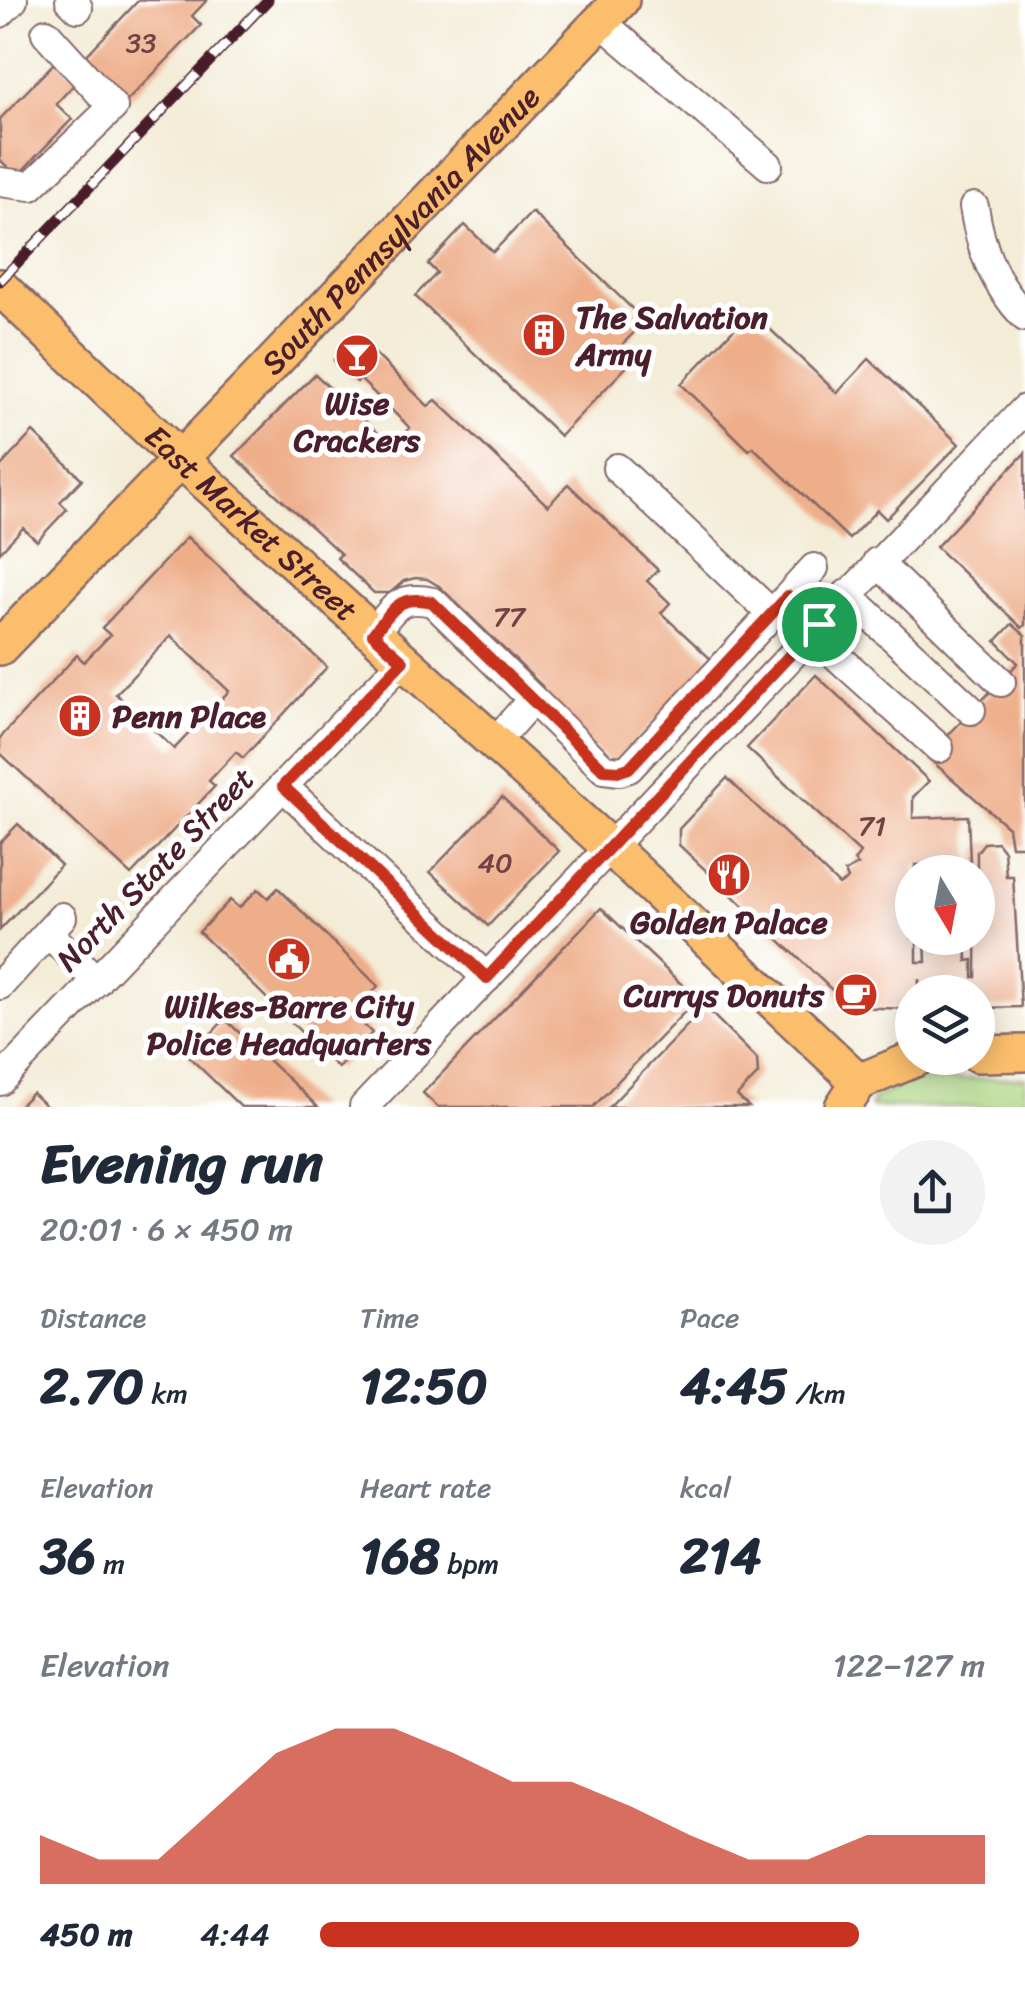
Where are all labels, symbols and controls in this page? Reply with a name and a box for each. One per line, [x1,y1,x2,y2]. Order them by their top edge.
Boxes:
house number: 33 [126,18,156,67]
street label: South Pennsylvania Avenue [247,72,555,389]
place label: The Salvation Army [574,289,769,383]
building icon: The Salvation Army [521,312,567,358]
bar icon: Wise Crackers [334,333,380,379]
place label: Wise Crackers [293,375,421,469]
street label: East Market Street [130,410,372,637]
pin [777,582,862,667]
house number: 77 [493,592,527,641]
icon: arrive [792,597,847,652]
place label: Penn Place [112,688,267,745]
building icon: Penn Place [57,693,103,739]
street label: North State Street [42,753,269,986]
house number: 71 [858,801,886,850]
house number: 40 [477,838,513,887]
restaurant icon: Golden Palace [706,852,752,898]
north arrow [895,855,995,955]
map controls [895,855,995,1075]
place label: Golden Palace [630,894,828,951]
public building icon: Wilkes-Barre City Police Headquarters [266,936,312,982]
place label: Currys Donuts [623,967,825,1024]
cafe icon: Currys Donuts [833,972,879,1018]
button: layers [895,975,995,1075]
place label: Wilkes-Barre City Police Headquarters [147,978,433,1072]
text: Evening run [40,1115,323,1212]
button: share [880,1140,985,1245]
text: 20:01 · 6 × 450 m [40,1201,293,1258]
text: Distance [40,1293,146,1342]
text: Time [360,1293,419,1342]
text: Pace [680,1293,739,1342]
text: 2.70 [40,1342,144,1431]
text: 12:50 [360,1342,488,1431]
text: 4:45 [680,1342,788,1431]
text: km [144,1369,188,1418]
text: /km [788,1369,846,1418]
text: Elevation [40,1463,153,1512]
text: Heart rate [360,1463,491,1512]
text: kcal [680,1463,731,1512]
text: 36 [40,1512,96,1601]
text: 168 [360,1512,440,1601]
text: 214 [680,1512,762,1601]
text: m [96,1539,125,1588]
text: bpm [440,1539,499,1588]
text: Elevation [40,1637,170,1694]
text: 122–127 m [833,1637,985,1694]
text: 450 m [40,1906,133,1963]
text: 4:44 [200,1906,270,1963]

